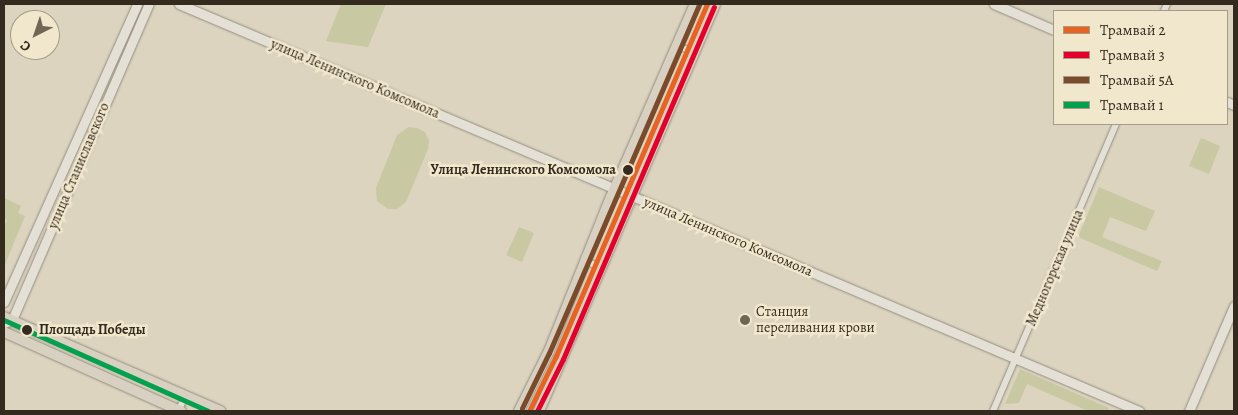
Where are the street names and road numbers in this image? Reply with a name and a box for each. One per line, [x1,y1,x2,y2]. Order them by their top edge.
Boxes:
street label: улица Ленинского Комсомола [268,36,442,122]
street label: улица Станиславского [45,100,113,232]
street label: улица Ленинского Комсомола [641,194,815,280]
street label: Медногорская улица [1023,207,1087,329]

